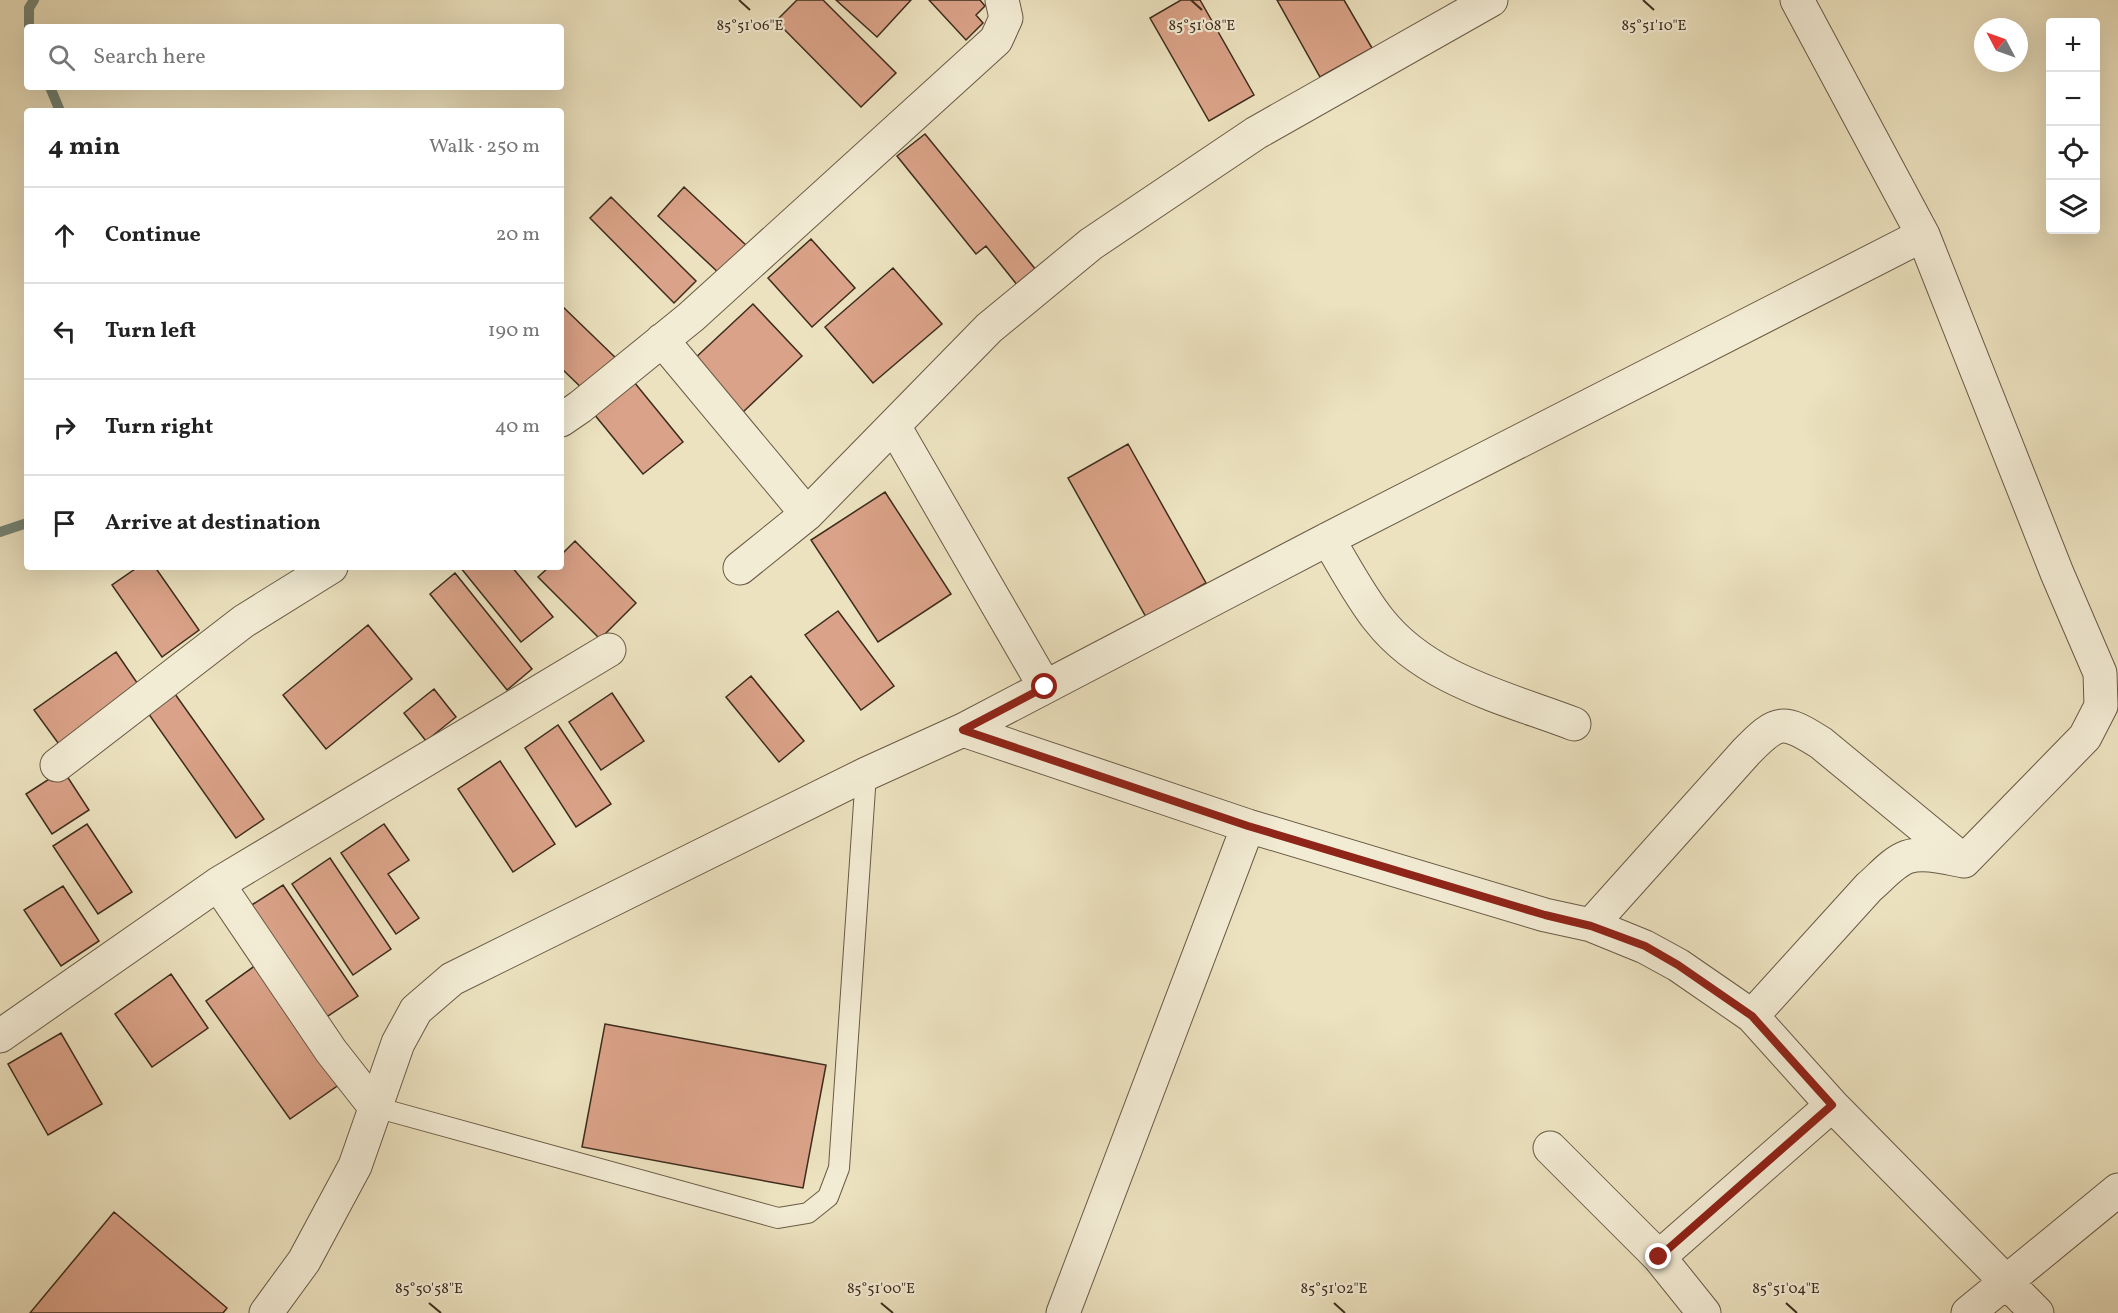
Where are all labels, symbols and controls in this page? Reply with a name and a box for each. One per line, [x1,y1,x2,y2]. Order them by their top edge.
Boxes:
text: 85°51'06"E [717,16,783,37]
text: 85°51'08"E [1169,16,1235,37]
text: 85°51'10"E [1622,16,1687,37]
north arrow [1974,18,2028,72]
map controls [2046,18,2100,234]
button: + [2046,18,2100,72]
search box [24,24,564,90]
icon: search [45,41,78,74]
text: Search here [93,42,206,73]
button: − [2046,72,2100,126]
button: locate [2046,126,2100,180]
text: 4 min [48,129,120,165]
text: Walk · 250 m [429,133,540,161]
button: layers [2046,180,2100,234]
icon: ahead [48,219,81,252]
text: Continue [105,220,201,251]
text: 20 m [496,221,540,249]
icon: left [48,315,81,348]
text: Turn left [105,316,196,347]
text: 190 m [488,317,540,345]
icon: right [48,411,81,444]
text: Turn right [105,412,213,443]
text: 40 m [495,413,540,441]
icon: arrive [48,507,81,540]
text: Arrive at destination [105,508,321,539]
route start [1031,673,1057,699]
route end [1645,1243,1671,1269]
text: 85°50'58"E [395,1279,463,1300]
text: 85°51'00"E [847,1279,915,1300]
text: 85°51'02"E [1301,1279,1367,1300]
text: 85°51'04"E [1752,1279,1820,1300]

